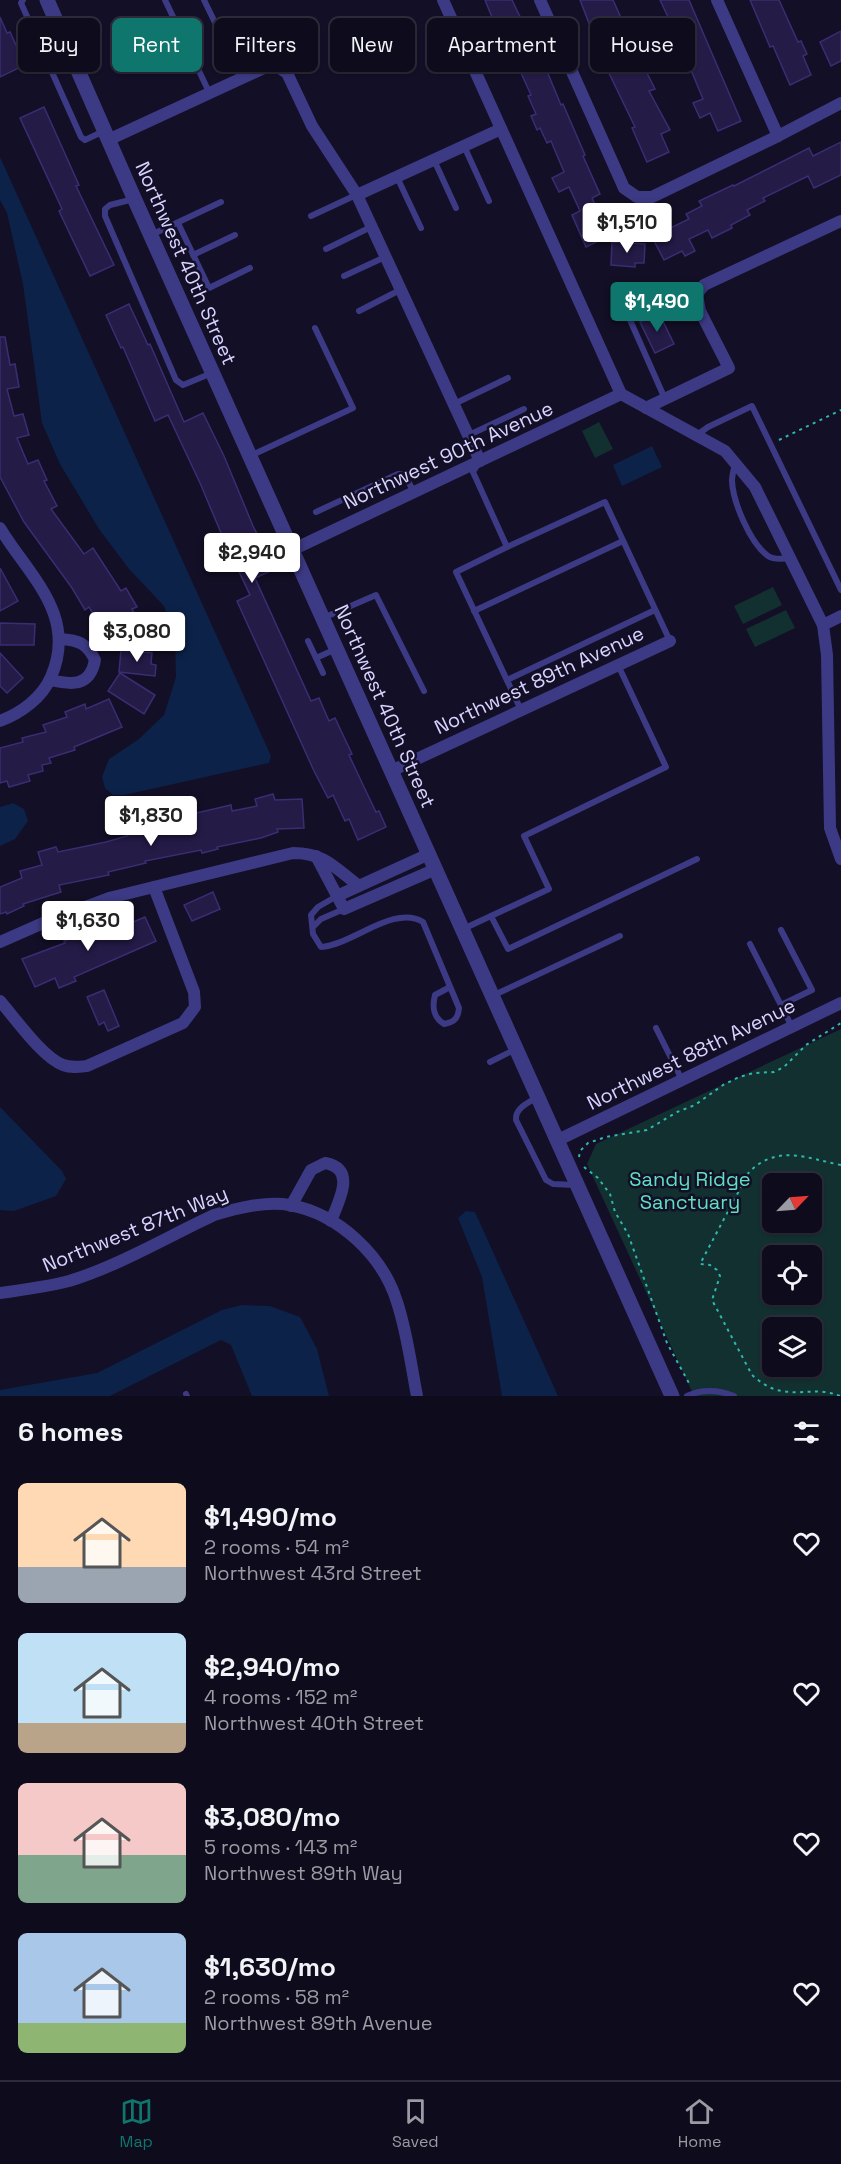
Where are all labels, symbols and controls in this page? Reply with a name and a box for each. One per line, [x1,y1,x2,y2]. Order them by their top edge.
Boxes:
chip: Buy [18,18,100,72]
chip: Rent [112,18,202,72]
chip: Filters [214,18,318,72]
chip: New [330,18,415,72]
chip: Apartment [427,18,578,72]
chip: House [590,18,695,72]
street label: Northwest 40th Street [129,157,243,369]
pin: $1,510 [578,203,676,254]
text: $1,510 [597,209,657,235]
pin: $1,490 [608,282,706,333]
text: $1,490 [624,288,690,314]
street label: Northwest 90th Avenue [339,395,557,515]
pin: $2,940 [203,533,301,584]
text: $2,940 [218,539,286,565]
street label: Northwest 40th Street [328,600,442,812]
pin: $3,080 [88,612,186,663]
text: $3,080 [103,618,171,644]
street label: Northwest 89th Avenue [430,620,648,740]
pin: $1,830 [102,796,200,847]
text: $1,830 [119,802,183,828]
pin: $1,630 [39,901,137,952]
text: $1,630 [56,907,120,933]
street label: Northwest 88th Avenue [583,992,799,1116]
park label: Sandy Ridge Sanctuary [629,1166,751,1215]
north arrow [762,1173,822,1233]
map controls [762,1173,822,1377]
street label: Northwest 87th Way [39,1180,231,1278]
button: locate [762,1245,822,1305]
button: layers [762,1317,822,1377]
text: 6 homes [18,1415,123,1449]
icon: filters [790,1416,823,1449]
text: $1,490/mo [204,1500,337,1534]
icon: home [66,1507,138,1579]
icon: heart [790,1527,823,1560]
text: 2 rooms · 54 m² [204,1534,349,1560]
text: Northwest 43rd Street [204,1560,422,1586]
text: $2,940/mo [204,1650,340,1684]
icon: home [66,1657,138,1729]
icon: heart [790,1677,823,1710]
text: 4 rooms · 152 m² [204,1684,357,1710]
text: Northwest 40th Street [204,1710,424,1736]
text: $3,080/mo [204,1800,340,1834]
icon: home [66,1807,138,1879]
icon: heart [790,1827,823,1860]
text: 5 rooms · 143 m² [204,1834,357,1860]
text: Northwest 89th Way [204,1860,403,1886]
text: $1,630/mo [204,1950,336,1984]
icon: home [66,1957,138,2029]
icon: heart [790,1977,823,2010]
text: 2 rooms · 58 m² [204,1984,349,2010]
text: Northwest 89th Avenue [204,2010,433,2036]
tab: Map [120,2095,153,2152]
tab: Saved [392,2095,439,2152]
tab: Home [678,2095,721,2152]

